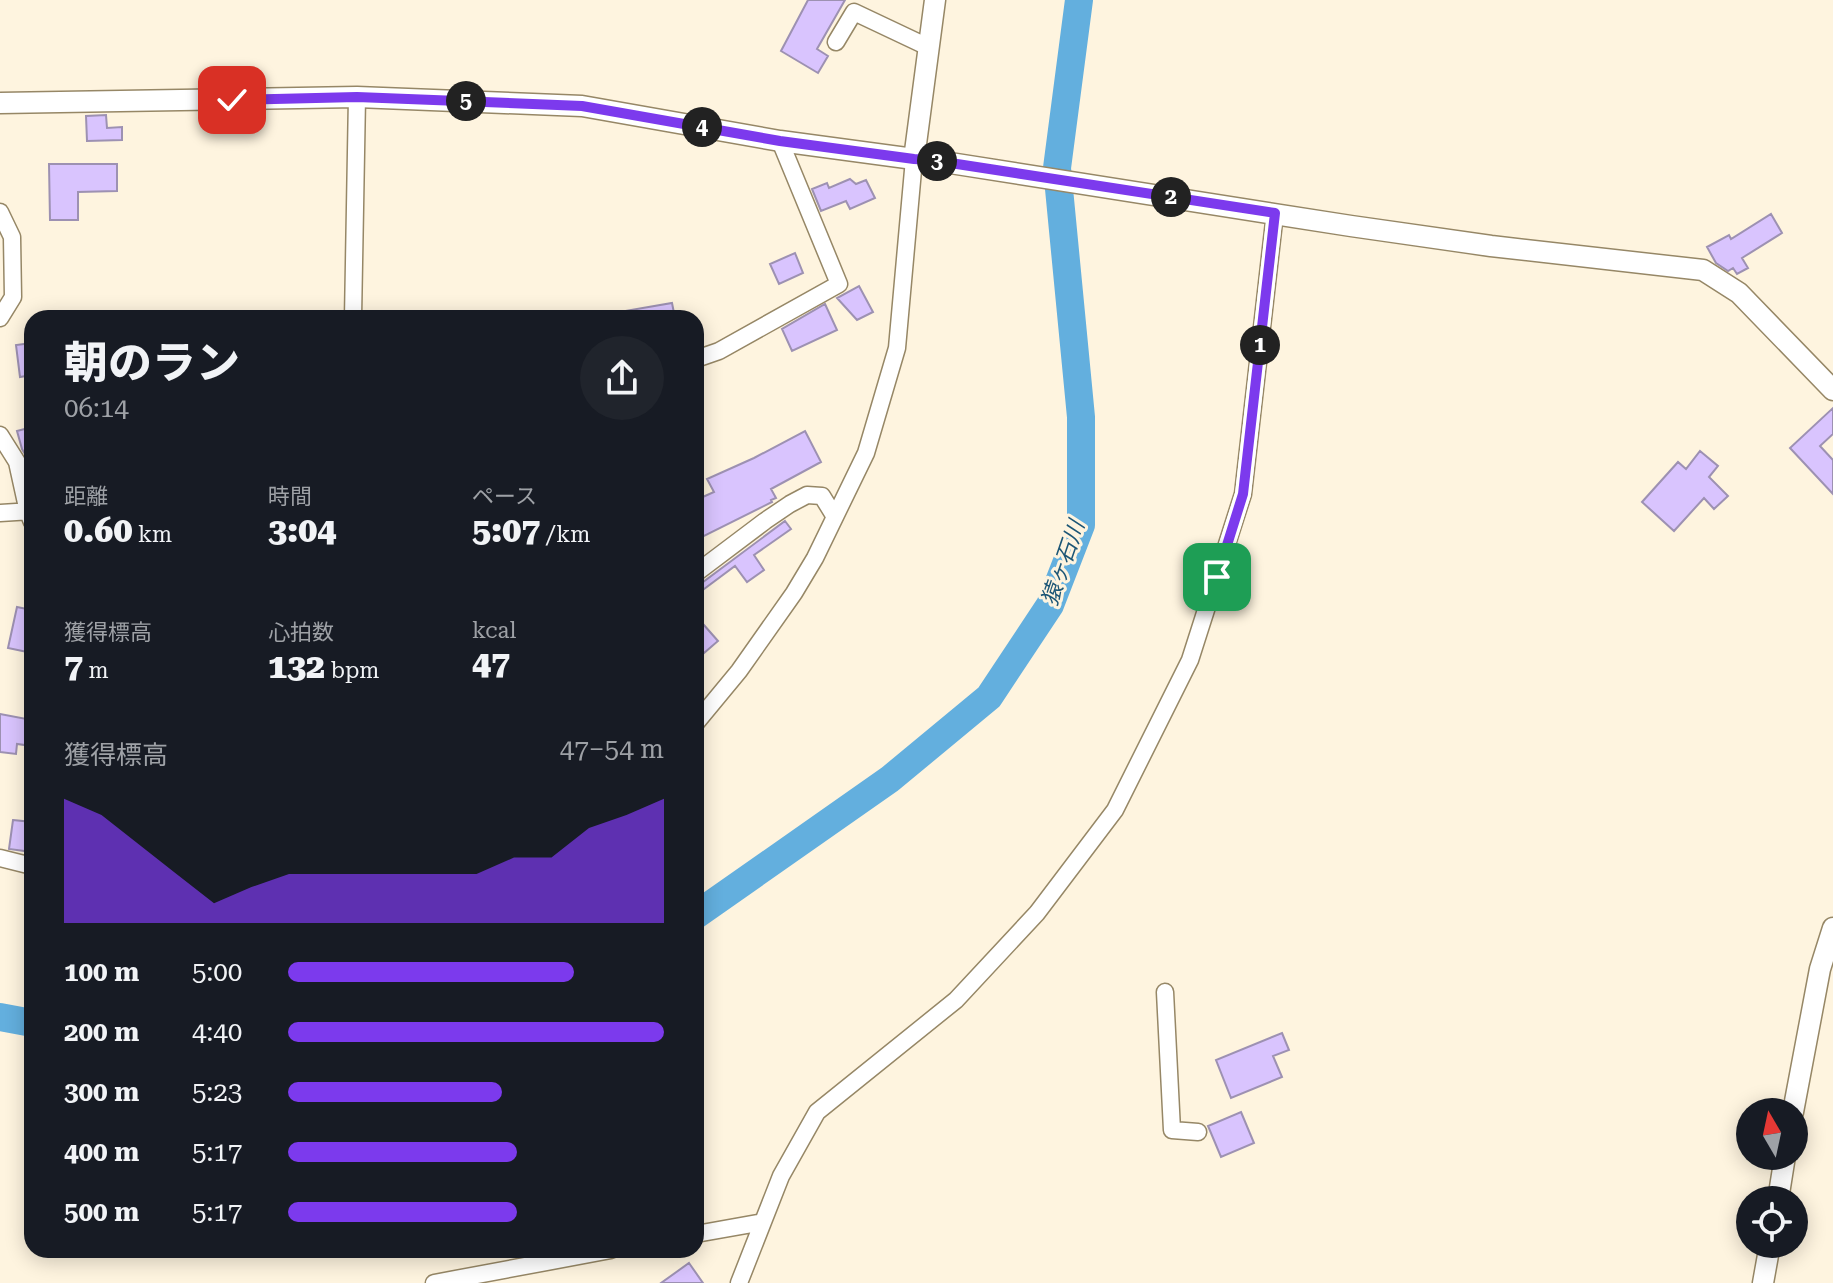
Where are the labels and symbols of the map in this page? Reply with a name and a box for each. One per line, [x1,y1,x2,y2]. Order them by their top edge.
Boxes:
pin [198,66,266,134]
pin: 5 [446,81,486,121]
pin: 4 [682,107,722,147]
pin: 3 [917,141,957,181]
pin: 2 [1151,177,1191,217]
pin: 1 [1240,325,1280,365]
water label: 猿ヶ石川 [1037,515,1090,609]
pin [1183,543,1251,611]
north arrow [1736,1098,1808,1170]

